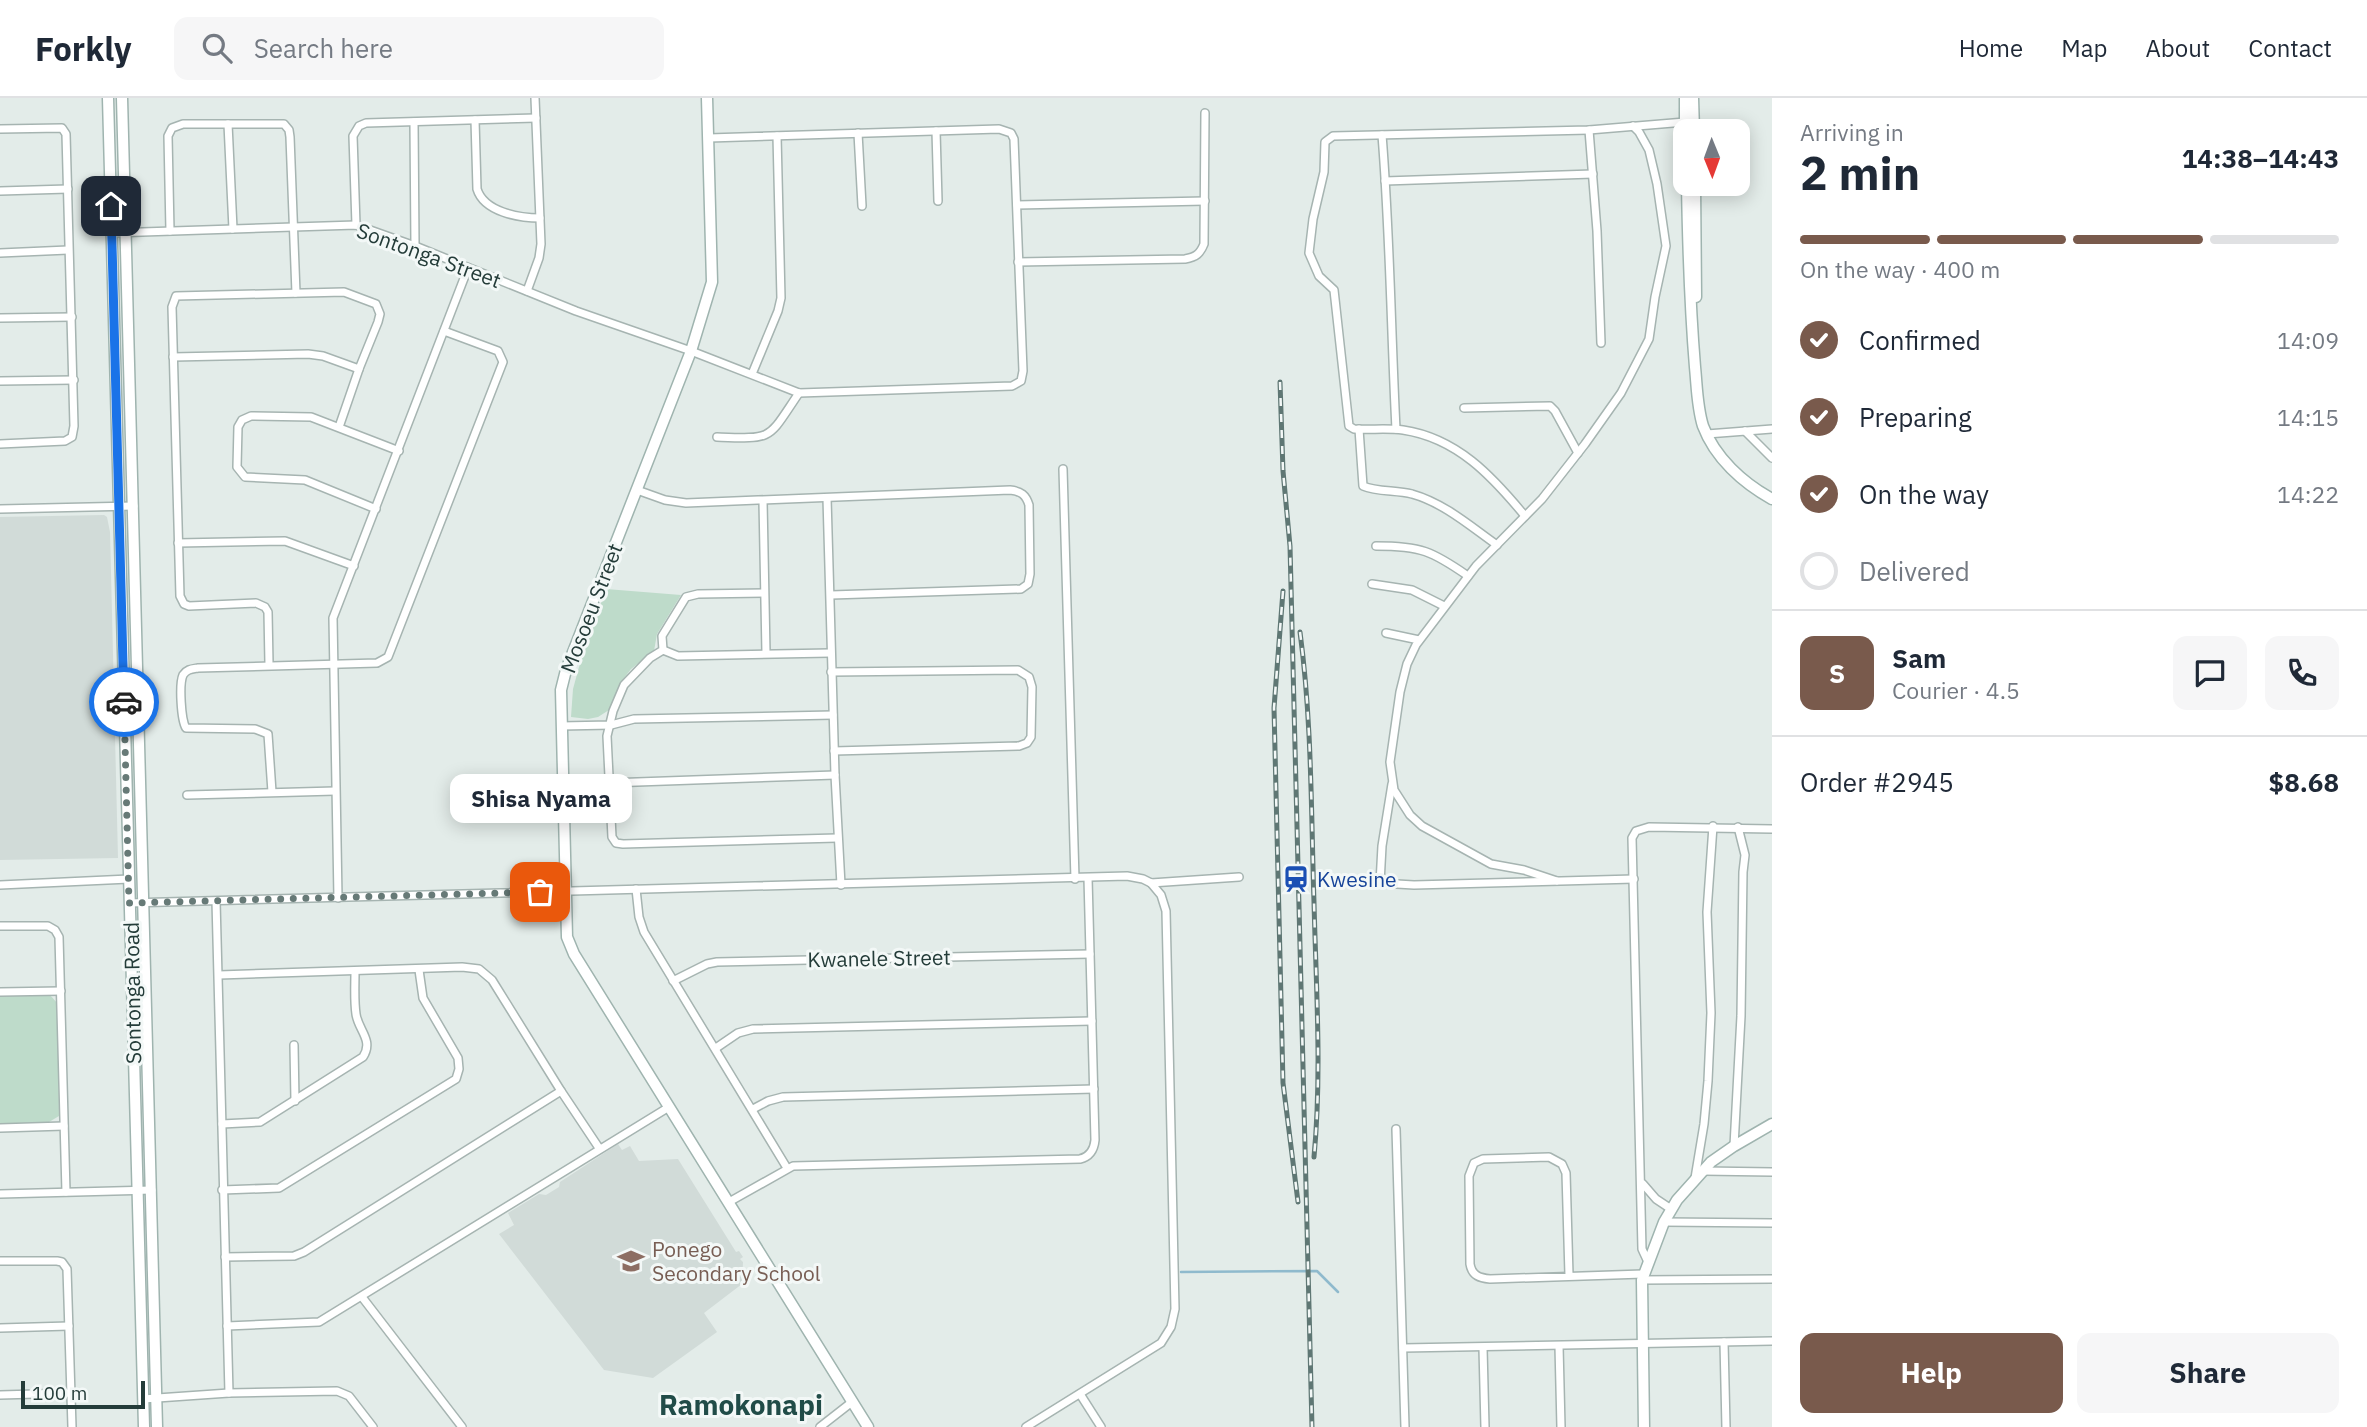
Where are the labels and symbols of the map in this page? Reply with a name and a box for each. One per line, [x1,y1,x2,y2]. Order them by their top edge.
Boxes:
north arrow [1673,119,1750,196]
pin [81,176,141,236]
street label: Sontonga Street [353,216,505,294]
street label: Mosoeu Street [553,539,629,677]
courier [89,667,159,737]
callout: Shisa Nyama [449,773,631,822]
pin [510,862,570,922]
station icon: Kwesine [1281,864,1311,894]
place label: Kwesine [1317,865,1397,893]
street label: Sontonga Road [117,922,147,1064]
street label: Kwanele Street [807,943,951,973]
place label: Ponego Secondary School [652,1235,821,1287]
school or university icon: Ponego Secondary School [616,1246,646,1276]
scale bar [21,1378,145,1410]
district label: Ramokonapi [659,1386,823,1423]

